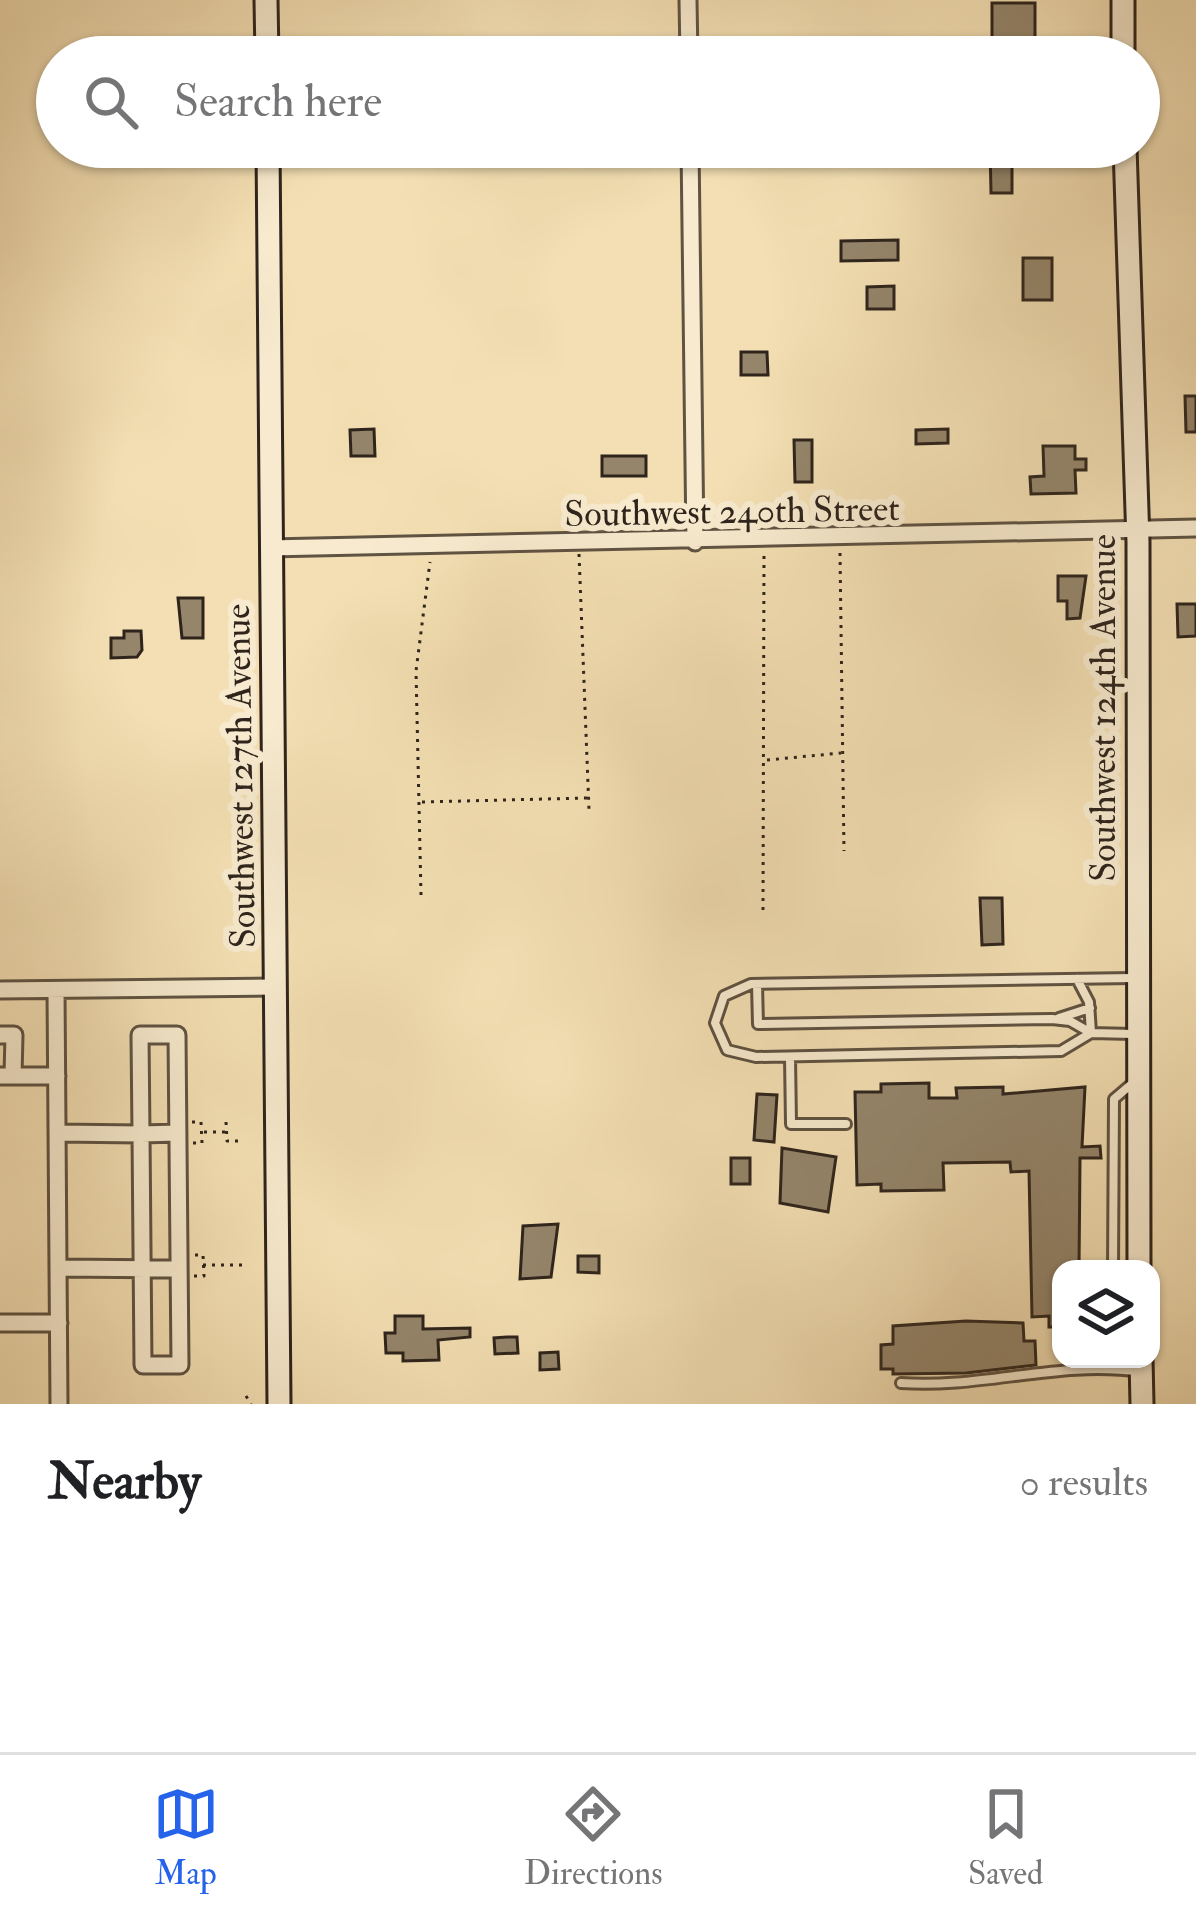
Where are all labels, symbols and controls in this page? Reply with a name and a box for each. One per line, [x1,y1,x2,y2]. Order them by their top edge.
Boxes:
search box [36,36,1160,168]
icon: search [78,69,144,135]
text: Search here [174,74,382,130]
street label: Southwest 240th Street [564,486,900,537]
street label: Southwest 124th Avenue [1081,534,1126,882]
street label: Southwest 127th Avenue [215,603,266,949]
map controls [1052,1260,1160,1368]
button: layers [1052,1260,1160,1368]
text: Nearby [48,1450,201,1514]
text: 0 results [1020,1458,1148,1507]
tab: Map [153,1781,219,1894]
tab: Directions [524,1781,663,1894]
tab: Saved [968,1781,1043,1894]

